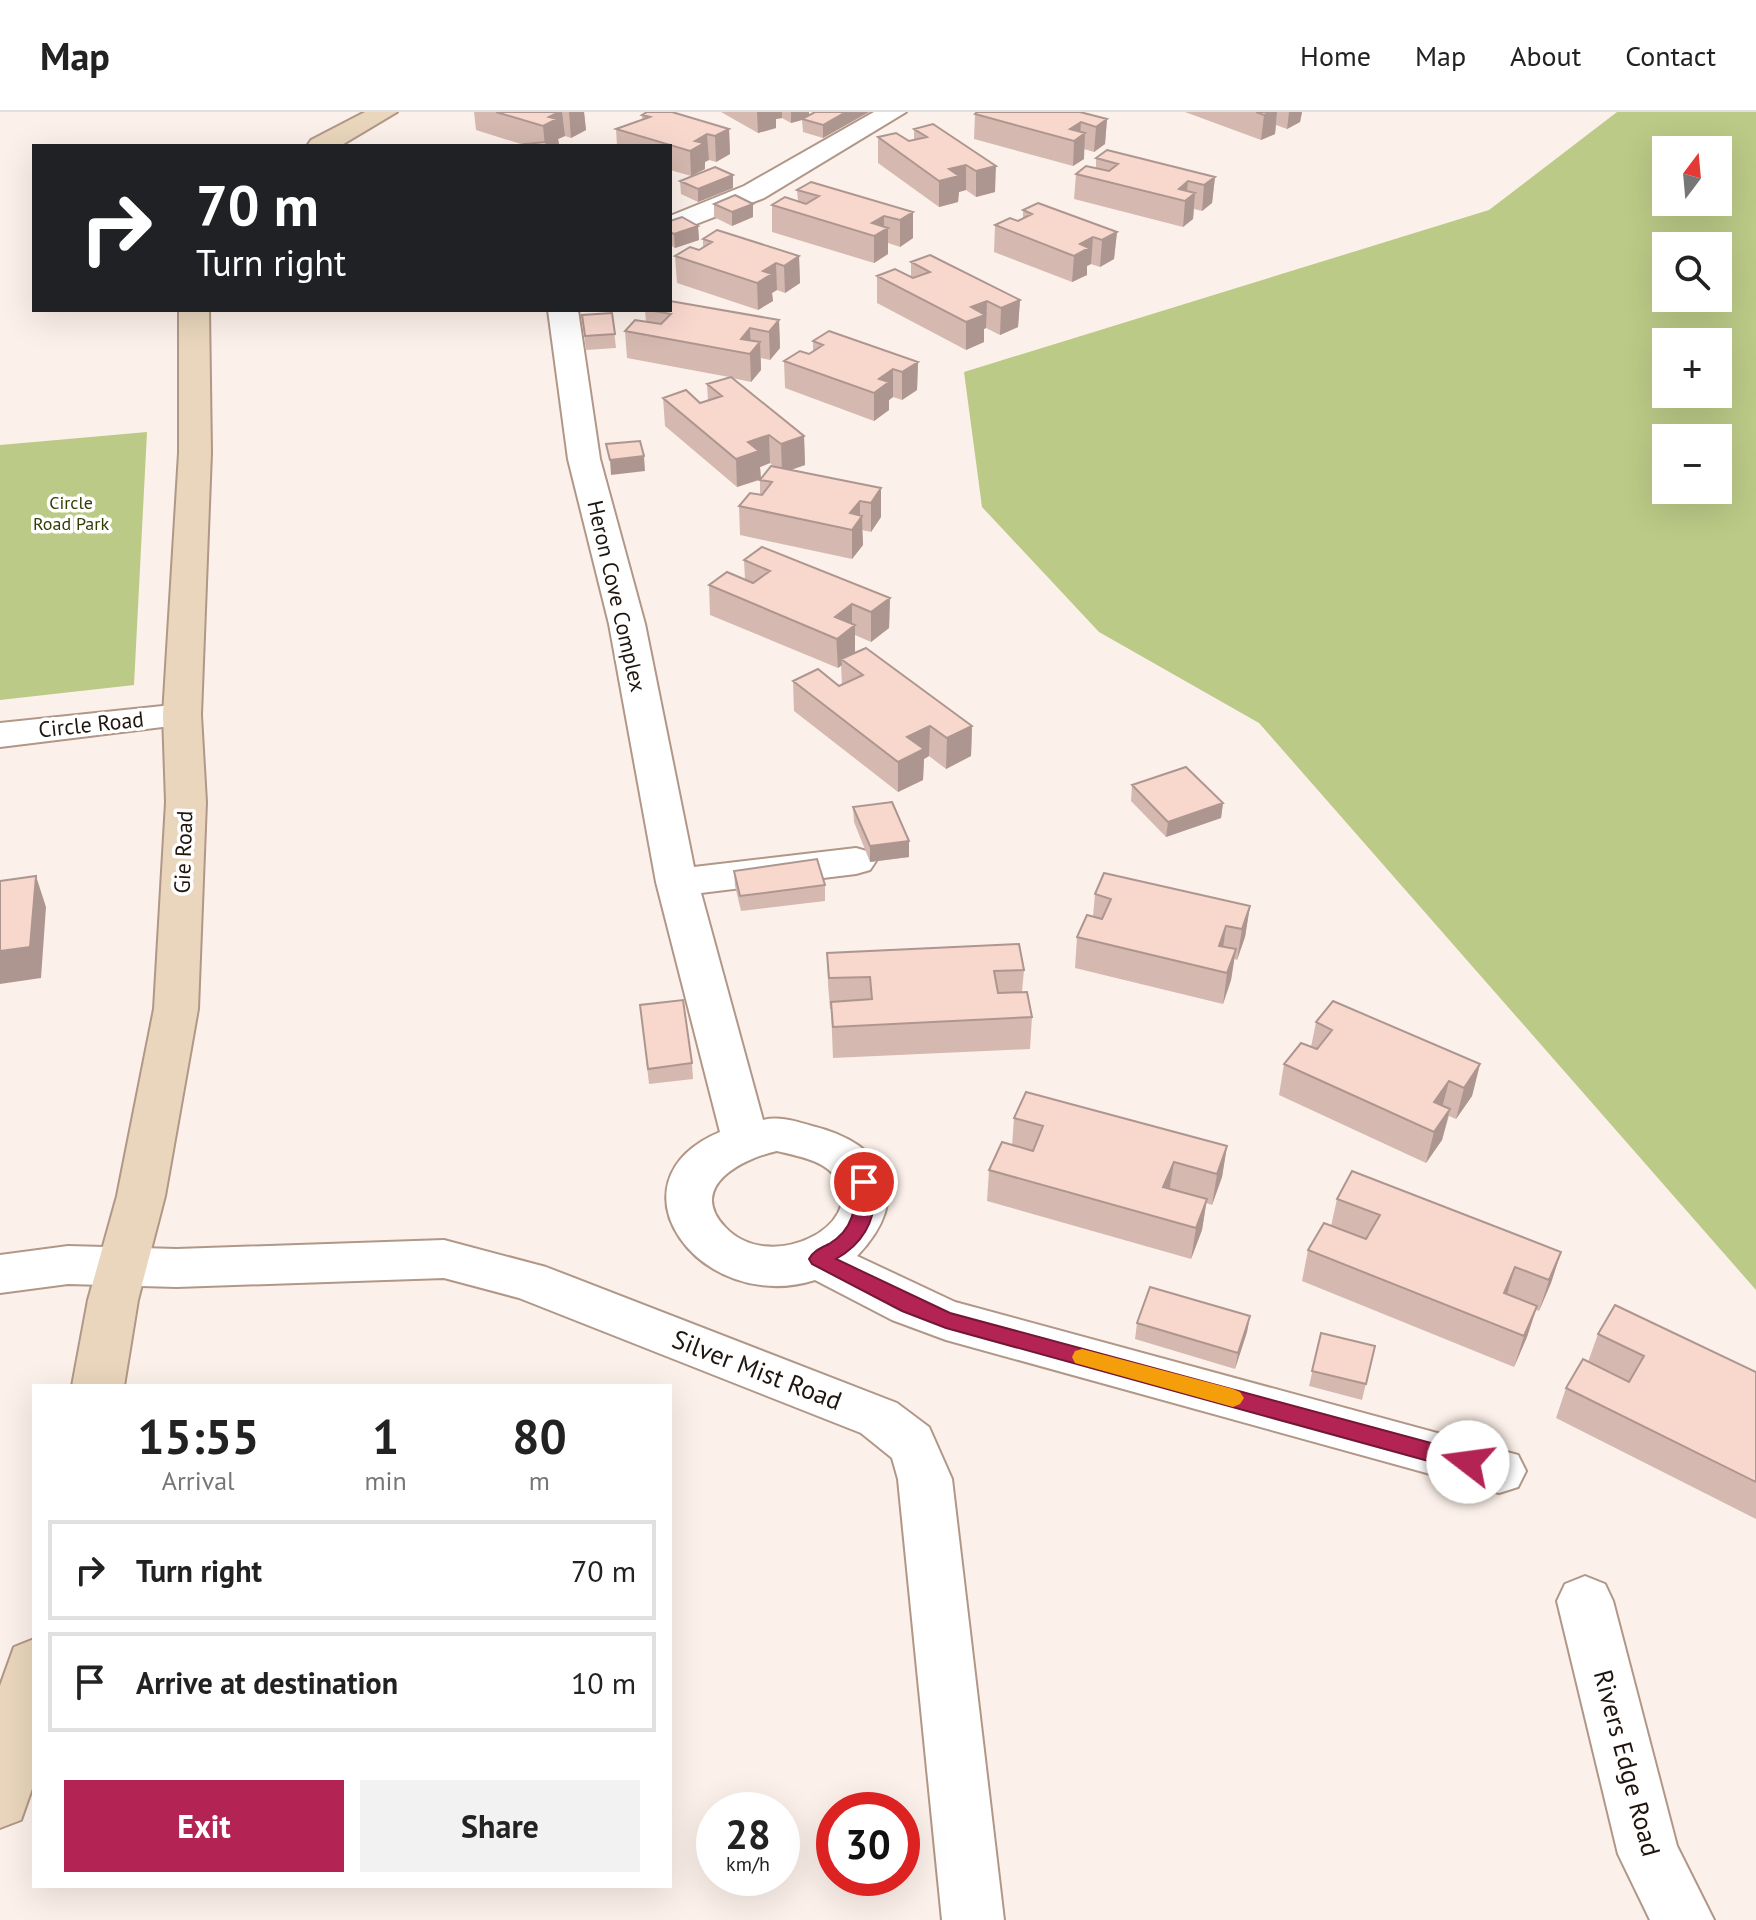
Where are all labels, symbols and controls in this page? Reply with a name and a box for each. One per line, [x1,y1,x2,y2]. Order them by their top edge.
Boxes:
text: Map [40,31,110,80]
text: Home [1300,37,1371,74]
text: Map [1415,37,1466,74]
text: About [1510,37,1581,74]
text: Contact [1625,37,1716,74]
north arrow [1652,136,1732,216]
map controls [1652,136,1732,504]
text: 70 m [196,169,319,241]
icon: right [64,176,168,280]
button: search [1652,232,1732,312]
text: Turn right [196,239,346,286]
button: + [1652,328,1732,408]
button: − [1652,424,1732,504]
park label: Circle Road Park [33,491,109,535]
street label: Heron Cove Complex [581,498,653,694]
street label: Circle Road [37,705,145,743]
street label: Gie Road [168,810,198,894]
pin [830,1148,898,1216]
icon: arrive [842,1160,886,1204]
street label: Silver Mist Road [668,1322,847,1417]
text: 15:55 [137,1405,259,1467]
text: 1 [372,1405,399,1467]
text: 80 [512,1405,567,1467]
position arrow [1426,1420,1510,1504]
text: Arrival [162,1464,235,1497]
text: min [365,1464,407,1497]
text: m [529,1464,550,1497]
icon: right [68,1548,112,1592]
text: Turn right [136,1551,262,1590]
text: 70 m [571,1551,636,1590]
icon: arrive [68,1660,112,1704]
text: Arrive at destination [136,1663,398,1702]
text: 10 m [571,1663,636,1702]
street label: Rivers Edge Road [1587,1666,1668,1860]
button: Exit [64,1780,344,1872]
button: Share [360,1780,640,1872]
speed limit sign: 30 [816,1792,920,1896]
text: 28 [725,1808,771,1860]
text: km/h [726,1851,770,1877]

